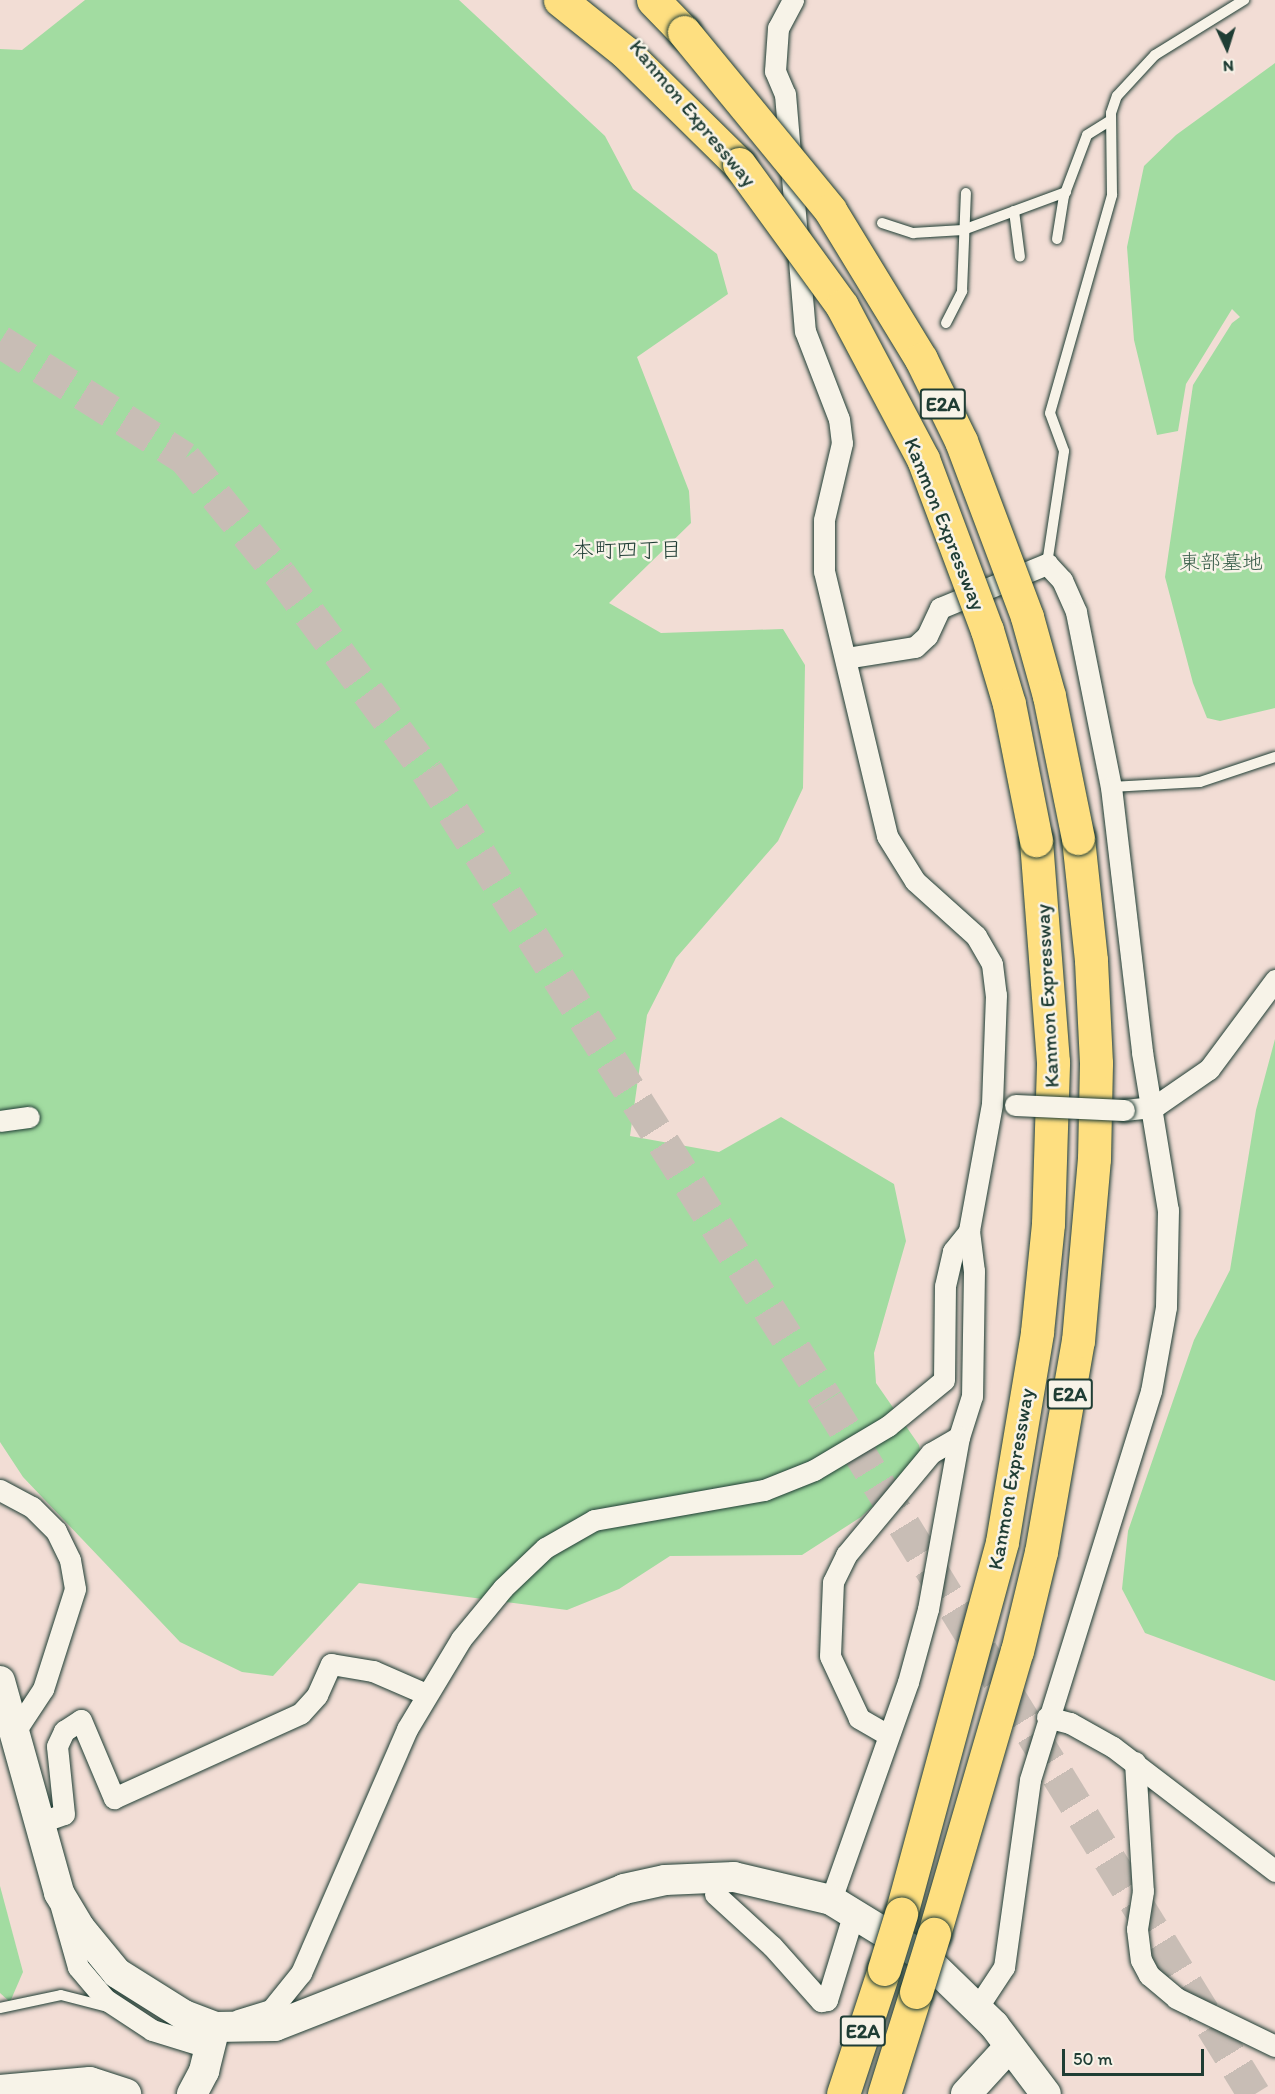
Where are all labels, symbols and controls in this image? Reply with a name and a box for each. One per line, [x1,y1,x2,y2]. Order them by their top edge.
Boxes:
north arrow [1197,18,1257,78]
street label: Kanmon Expressway [624,34,762,192]
text: N [1222,57,1234,76]
road number: E2A [919,387,967,421]
street label: Kanmon Expressway [899,434,991,614]
district label: 本町四丁目 [572,537,682,563]
park label: 東部墓地 [1179,549,1263,575]
street label: Kanmon Expressway [1030,903,1064,1089]
road number: E2A [1046,1377,1094,1411]
street label: Kanmon Expressway [983,1386,1039,1572]
road number: E2A [839,2014,887,2048]
scale bar [1065,2037,1208,2075]
text: 50 m [1073,2048,1113,2070]

